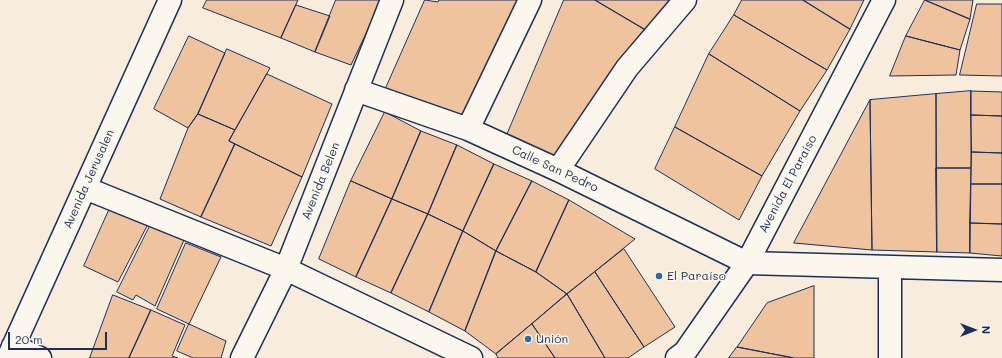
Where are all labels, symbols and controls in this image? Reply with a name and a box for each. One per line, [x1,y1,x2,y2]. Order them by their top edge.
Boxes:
street label: Avenida Jerusalen [61,127,117,231]
street label: Avenida El Paraíso [756,133,820,235]
street label: Avenida Belen [299,140,343,222]
street label: Calle San Pedro [510,143,600,195]
place label: El Paraíso [667,269,726,283]
marker: El Paraíso [654,271,664,281]
north arrow [954,310,994,350]
scale bar [10,324,109,350]
text: N [979,326,994,334]
text: 20 m [15,331,43,347]
place label: Unión [536,332,568,346]
marker: Unión [523,334,533,344]

